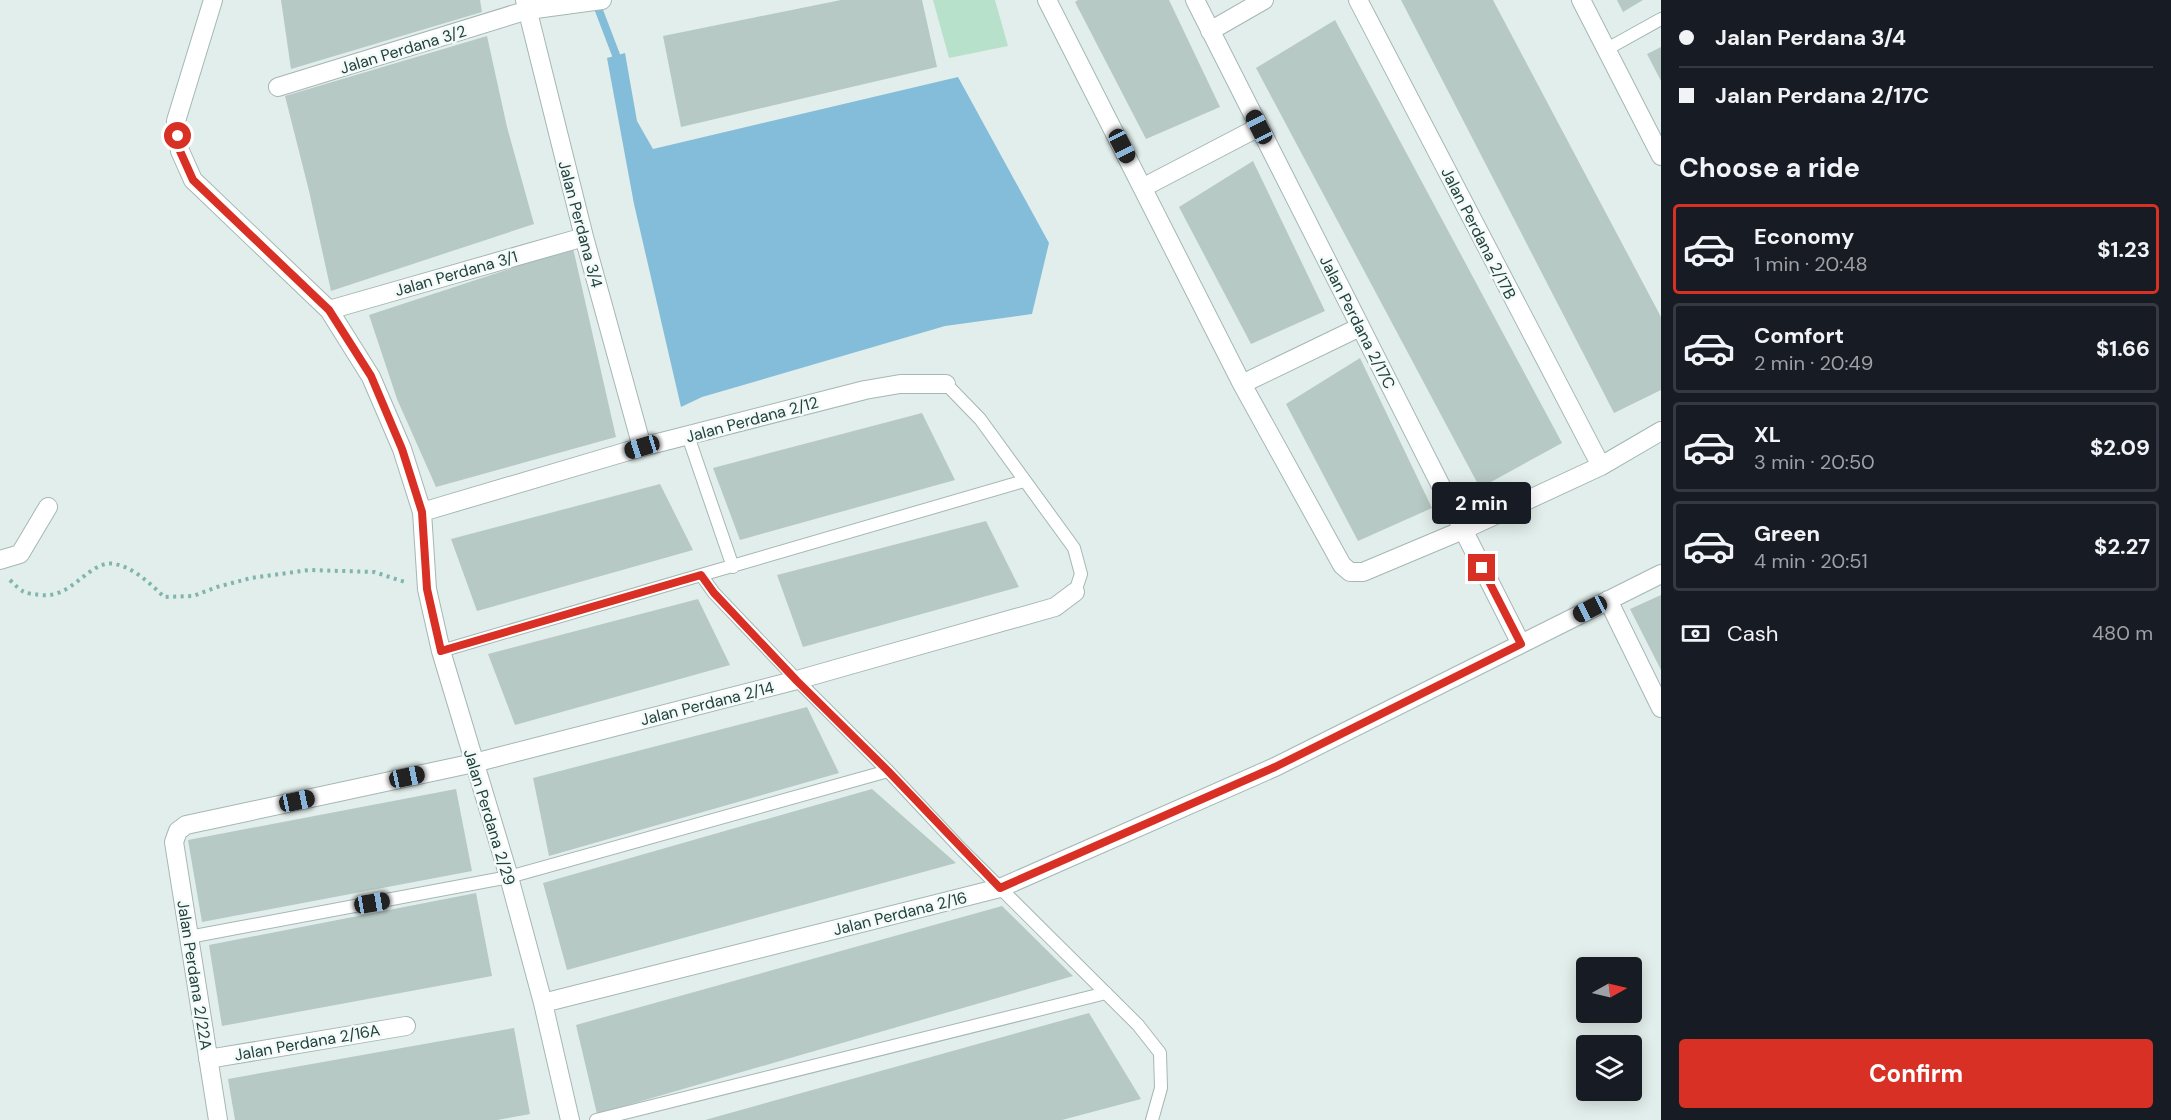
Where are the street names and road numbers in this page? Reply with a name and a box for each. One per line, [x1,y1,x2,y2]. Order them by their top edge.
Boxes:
street label: Jalan Perdana 3/2 [337,20,469,79]
street label: Jalan Perdana 3/4 [553,158,608,290]
street label: Jalan Perdana 2/17B [1436,164,1521,303]
street label: Jalan Perdana 3/1 [392,246,520,301]
street label: Jalan Perdana 2/17C [1315,252,1400,392]
street label: Jalan Perdana 2/12 [683,392,821,447]
street label: Jalan Perdana 2/14 [638,677,776,730]
street label: Jalan Perdana 2/29 [459,746,520,888]
street label: Jalan Perdana 2/16 [831,887,969,940]
street label: Jalan Perdana 2/22A [172,899,217,1052]
street label: Jalan Perdana 2/16A [233,1019,382,1066]

